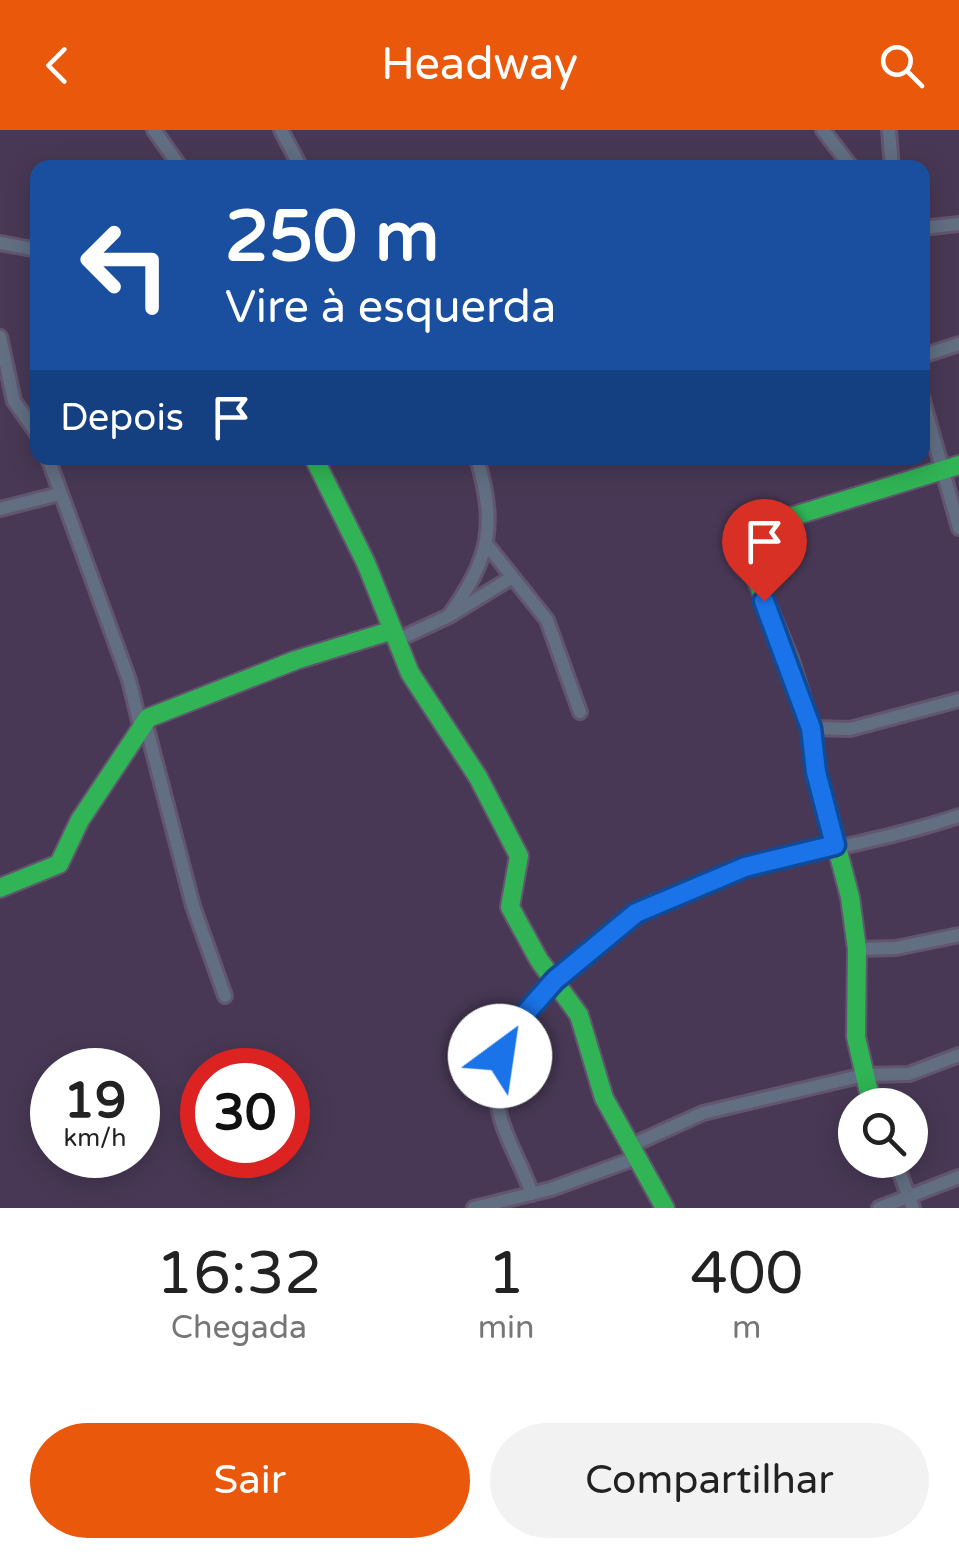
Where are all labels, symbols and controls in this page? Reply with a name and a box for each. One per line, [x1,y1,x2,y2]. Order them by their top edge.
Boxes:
icon: back [30,38,85,93]
text: Headway [381,38,578,92]
icon: search [874,38,929,93]
text: 250 m [225,196,439,280]
icon: left [60,200,190,330]
text: Vire à esquerda [225,281,556,335]
icon: arrive [204,390,259,445]
text: Depois [60,395,184,441]
pin [722,499,807,602]
icon: arrive [737,514,792,569]
position arrow [448,1004,552,1108]
speed limit sign: 30 [180,1048,310,1178]
text: 19 [64,1071,126,1131]
map controls [838,1088,928,1178]
button: search [838,1088,928,1178]
text: km/h [64,1123,126,1153]
text: 16:32 [156,1238,322,1310]
text: 1 [487,1238,525,1310]
text: 400 [690,1238,803,1310]
text: Chegada [171,1309,307,1347]
text: min [478,1309,535,1347]
text: m [732,1309,761,1347]
button: Sair [30,1423,470,1538]
button: Compartilhar [490,1423,929,1538]

